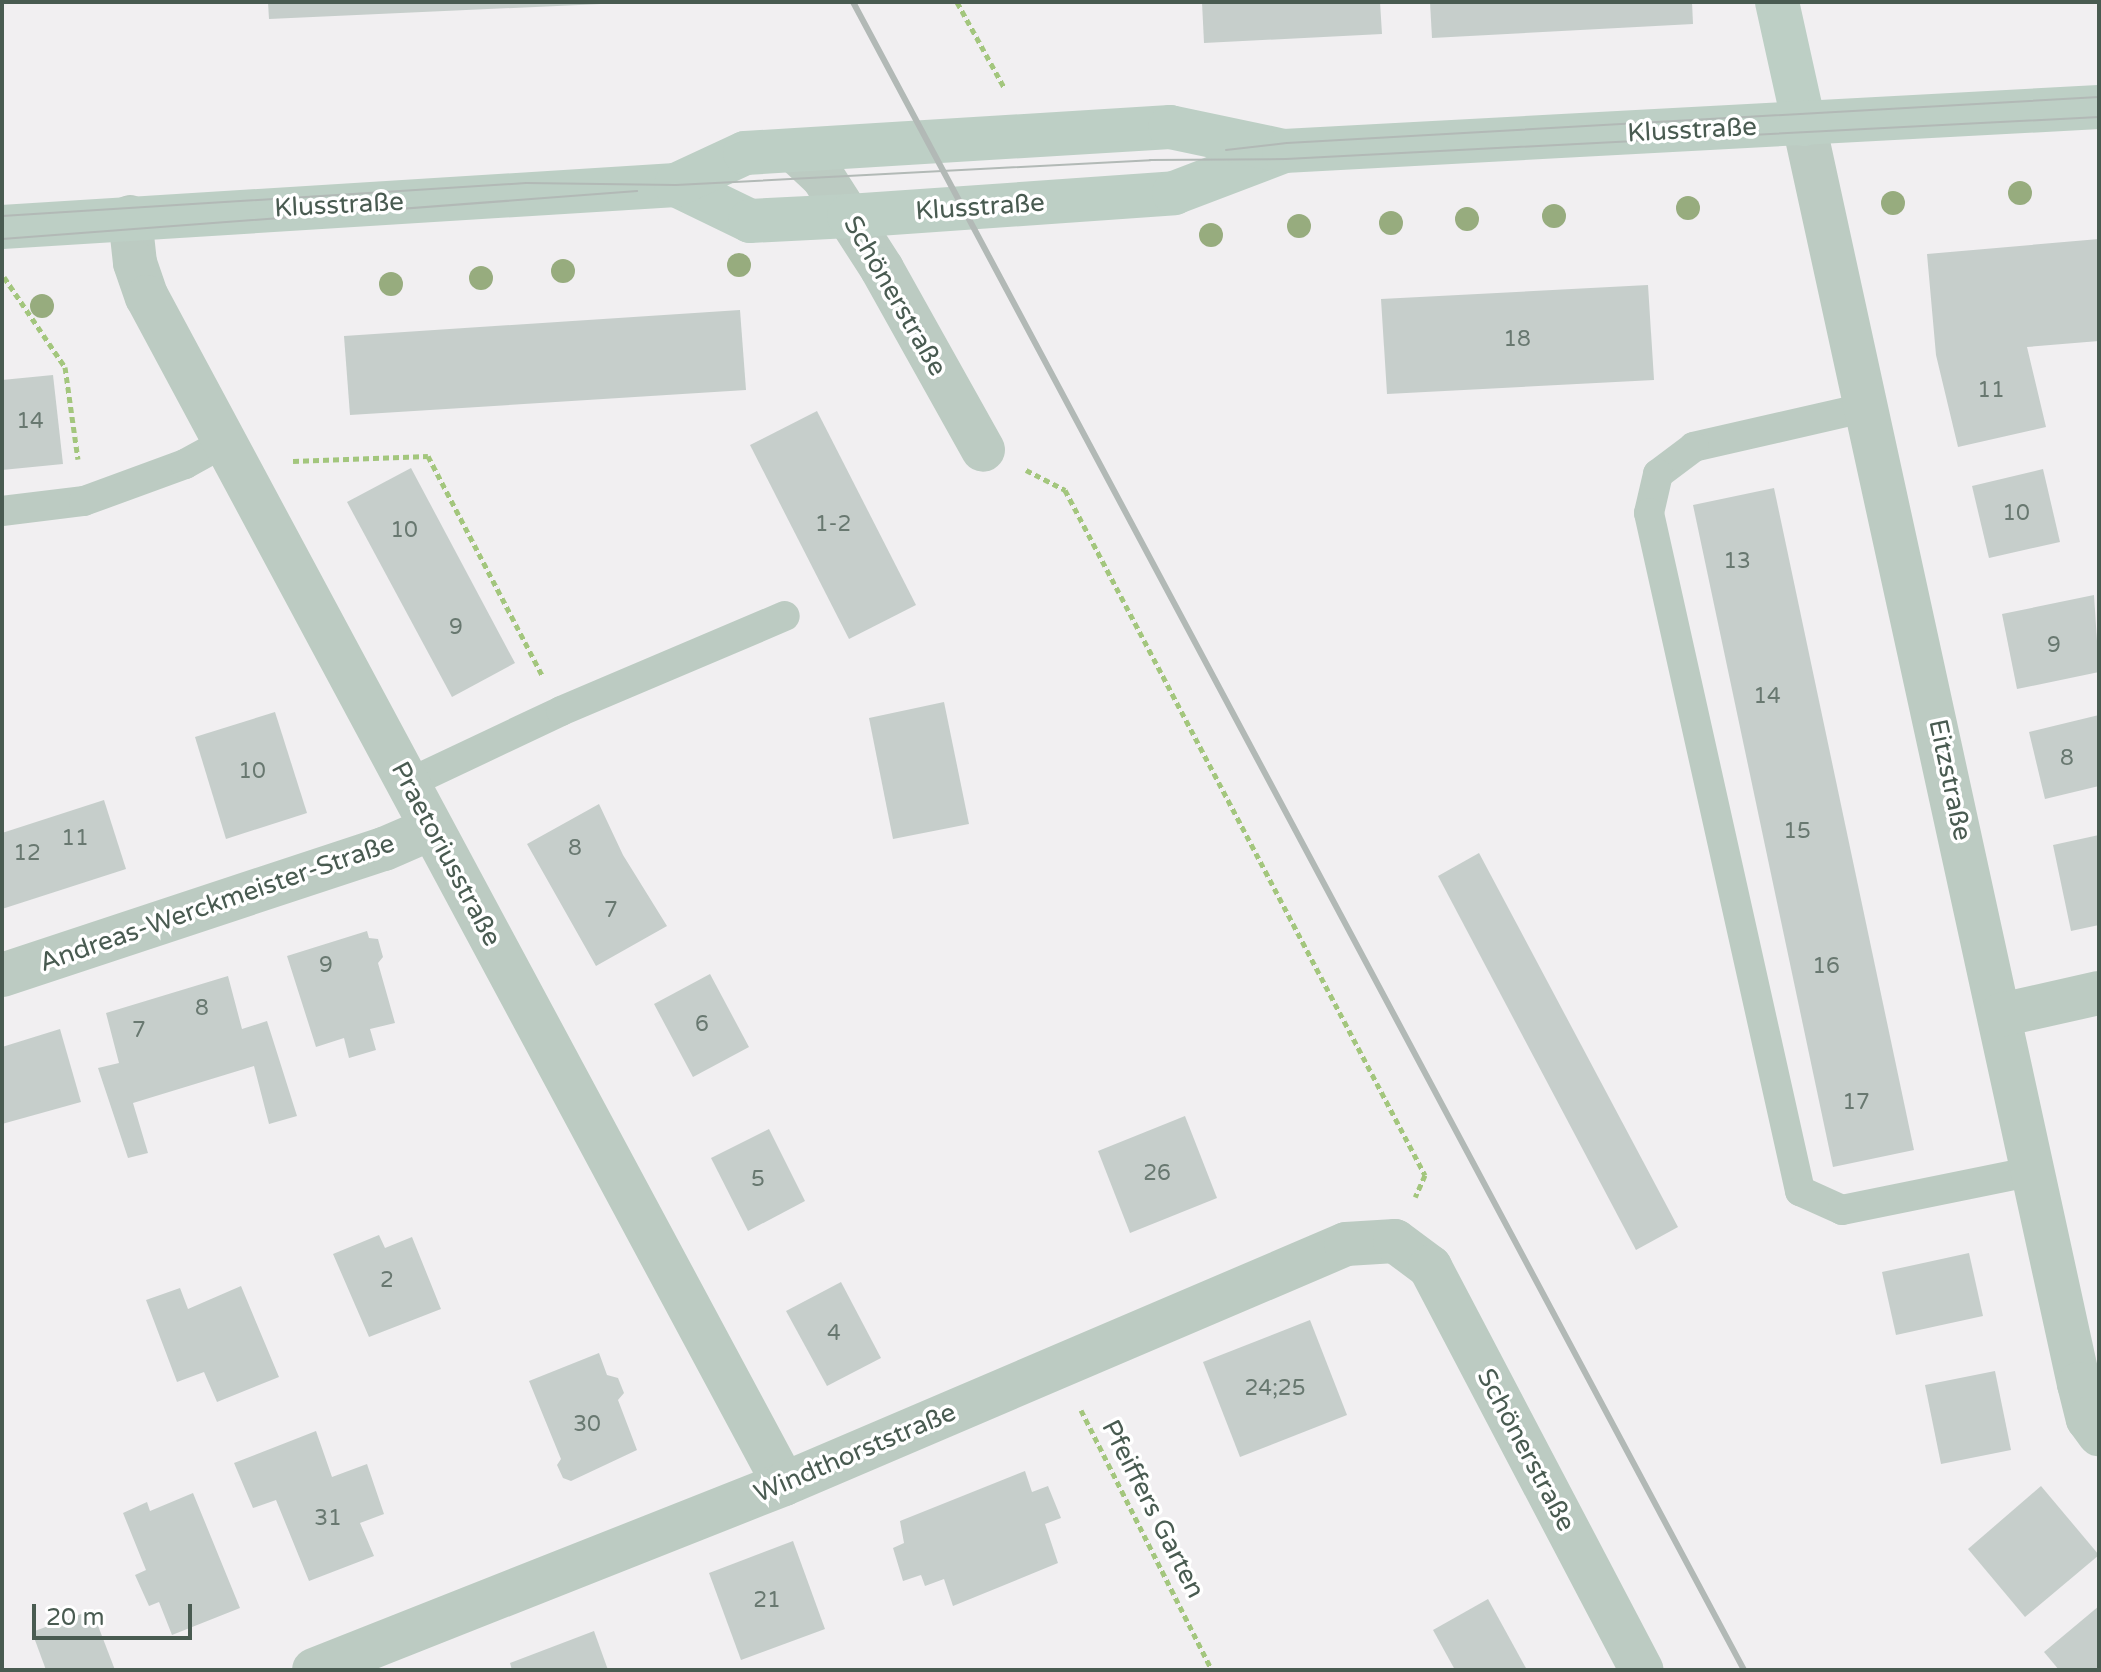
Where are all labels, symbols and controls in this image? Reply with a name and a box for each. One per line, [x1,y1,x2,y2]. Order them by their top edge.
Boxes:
street label: Klusstraße [1626,111,1758,149]
street label: Klusstraße [273,186,405,224]
street label: Klusstraße [914,187,1046,227]
street label: Schönerstraße [837,211,953,381]
house number: 18 [1503,327,1531,353]
house number: 11 [1977,378,2005,404]
house number: 14 [16,409,44,435]
house number: 10 [2002,501,2030,527]
house number: 1-2 [815,512,851,538]
house number: 10 [390,518,418,544]
house number: 13 [1723,549,1751,575]
house number: 9 [449,615,463,641]
house number: 9 [2047,633,2061,659]
house number: 14 [1753,684,1781,710]
street label: Eitzstraße [1922,716,1978,844]
house number: 8 [2060,746,2074,772]
street label: Praetoriusstraße [384,757,508,951]
house number: 10 [238,759,266,785]
house number: 15 [1783,819,1811,845]
house number: 11 [61,826,89,852]
street label: Andreas-Werckmeister-Straße [35,827,399,979]
house number: 8 [568,836,582,862]
house number: 12 [13,841,41,867]
house number: 7 [604,898,618,924]
house number: 9 [319,953,333,979]
house number: 16 [1812,954,1840,980]
house number: 8 [195,996,209,1022]
house number: 6 [695,1012,709,1038]
house number: 7 [132,1018,146,1044]
house number: 17 [1842,1090,1870,1116]
house number: 26 [1143,1161,1171,1187]
house number: 5 [751,1167,765,1193]
house number: 2 [380,1268,394,1294]
house number: 4 [827,1321,841,1347]
street label: Schönerstraße [1470,1363,1582,1537]
house number: 24;25 [1245,1376,1305,1402]
street label: Windthorststraße [749,1396,961,1510]
house number: 30 [573,1412,601,1438]
street label: Pfeiffers Garten [1095,1415,1211,1603]
house number: 31 [314,1506,342,1532]
scale bar [36,1588,196,1638]
house number: 21 [753,1588,781,1614]
text: 20 m [46,1603,104,1632]

